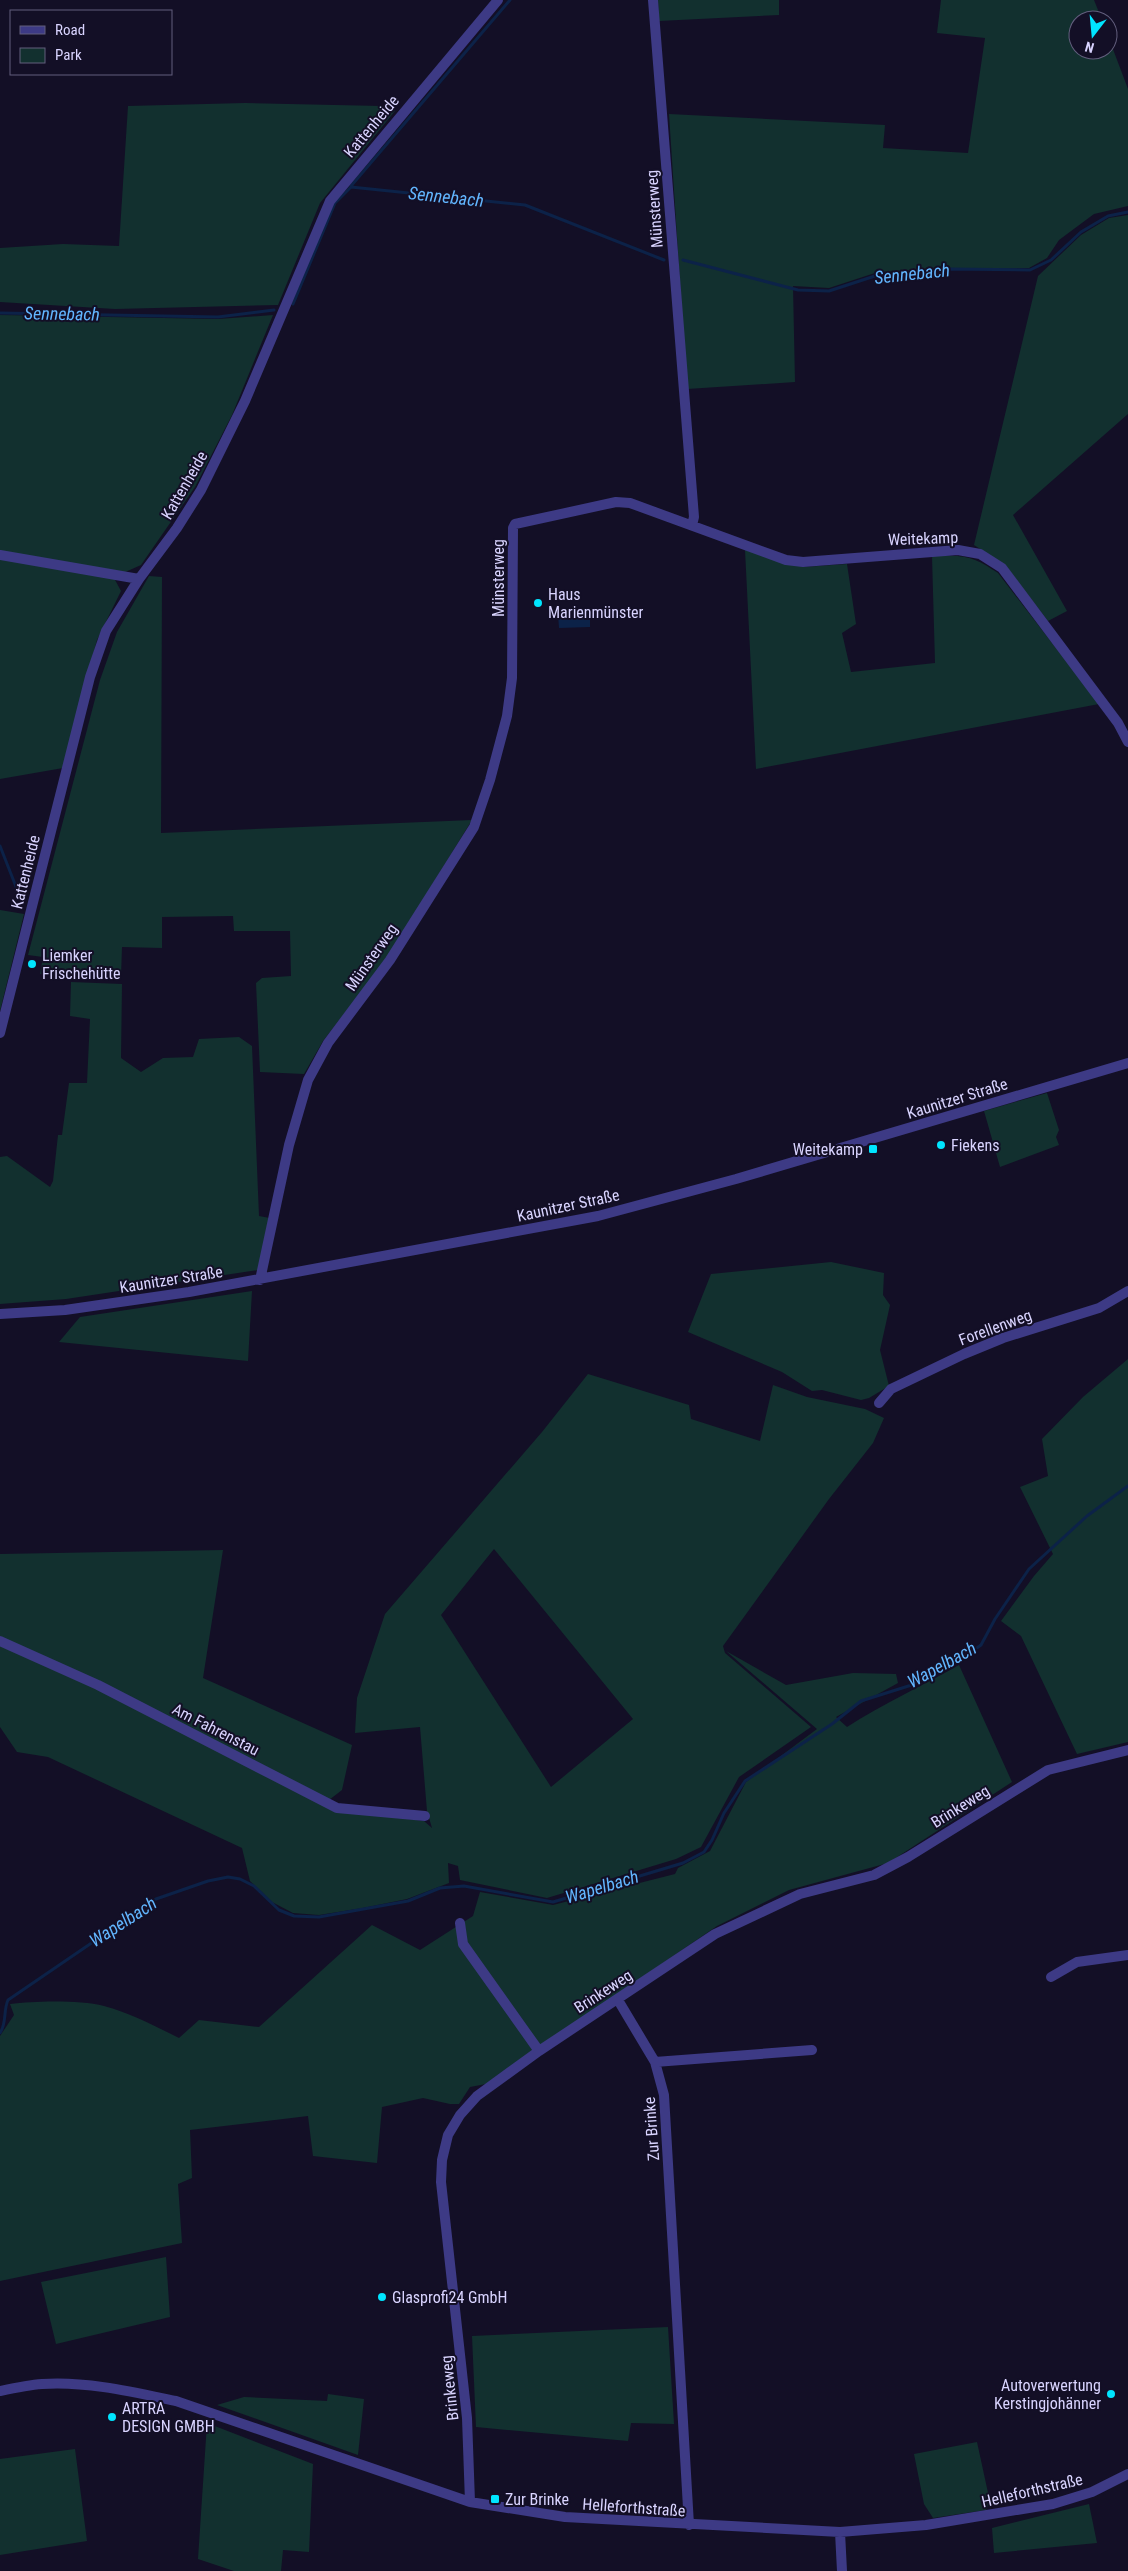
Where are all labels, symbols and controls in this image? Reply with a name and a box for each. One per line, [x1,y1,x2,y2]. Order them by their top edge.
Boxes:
legend [10,10,172,75]
north arrow [1068,10,1118,60]
text: Road [55,21,85,39]
text: N [1083,39,1096,56]
text: Park [55,46,82,64]
street label: Kattenheide [340,91,403,161]
street label: Münsterweg [642,169,667,248]
water label: Sennebach [407,182,485,211]
water label: Sennebach [873,259,951,288]
water label: Sennebach [24,302,100,325]
street label: Kattenheide [157,448,212,523]
street label: Weitekamp [888,528,959,549]
street label: Münsterweg [489,539,508,617]
place label: Haus Marienmünster [548,585,644,622]
marker: Haus Marienmünster [532,597,544,609]
street label: Kattenheide [7,833,44,911]
street label: Münsterweg [341,920,402,995]
place label: Liemker Frischehütte [42,946,120,983]
marker: Liemker Frischehütte [26,958,38,970]
street label: Kaunitzer Straße [904,1074,1010,1123]
place label: Fiekens [951,1136,999,1155]
marker: Fiekens [935,1139,947,1151]
place label: Weitekamp [793,1140,863,1159]
marker: Weitekamp [867,1143,879,1155]
street label: Kaunitzer Straße [515,1185,621,1226]
street label: Kaunitzer Straße [118,1262,224,1297]
street label: Forellenweg [956,1306,1034,1349]
water label: Wapelbach [904,1637,980,1692]
street label: Am Fahrenstau [169,1699,262,1760]
street label: Brinkeweg [928,1781,993,1832]
water label: Wapelbach [563,1865,641,1908]
water label: Wapelbach [85,1892,160,1951]
street label: Brinkeweg [571,1966,636,2017]
street label: Zur Brinke [640,2096,663,2162]
place label: Glasprofi24 GmbH [392,2288,507,2307]
marker: Glasprofi24 GmbH [376,2291,388,2303]
street label: Brinkeweg [437,2354,462,2421]
place label: Autoverwertung Kerstingjohänner [994,2376,1101,2413]
marker: Autoverwertung Kerstingjohänner [1105,2388,1117,2400]
place label: ARTRA DESIGN GMBH [122,2399,215,2436]
marker: ARTRA DESIGN GMBH [106,2411,118,2423]
street label: Helleforthstraße [980,2470,1085,2511]
place label: Zur Brinke [505,2490,569,2509]
marker: Zur Brinke [489,2493,501,2505]
street label: Helleforthstraße [582,2494,686,2521]

